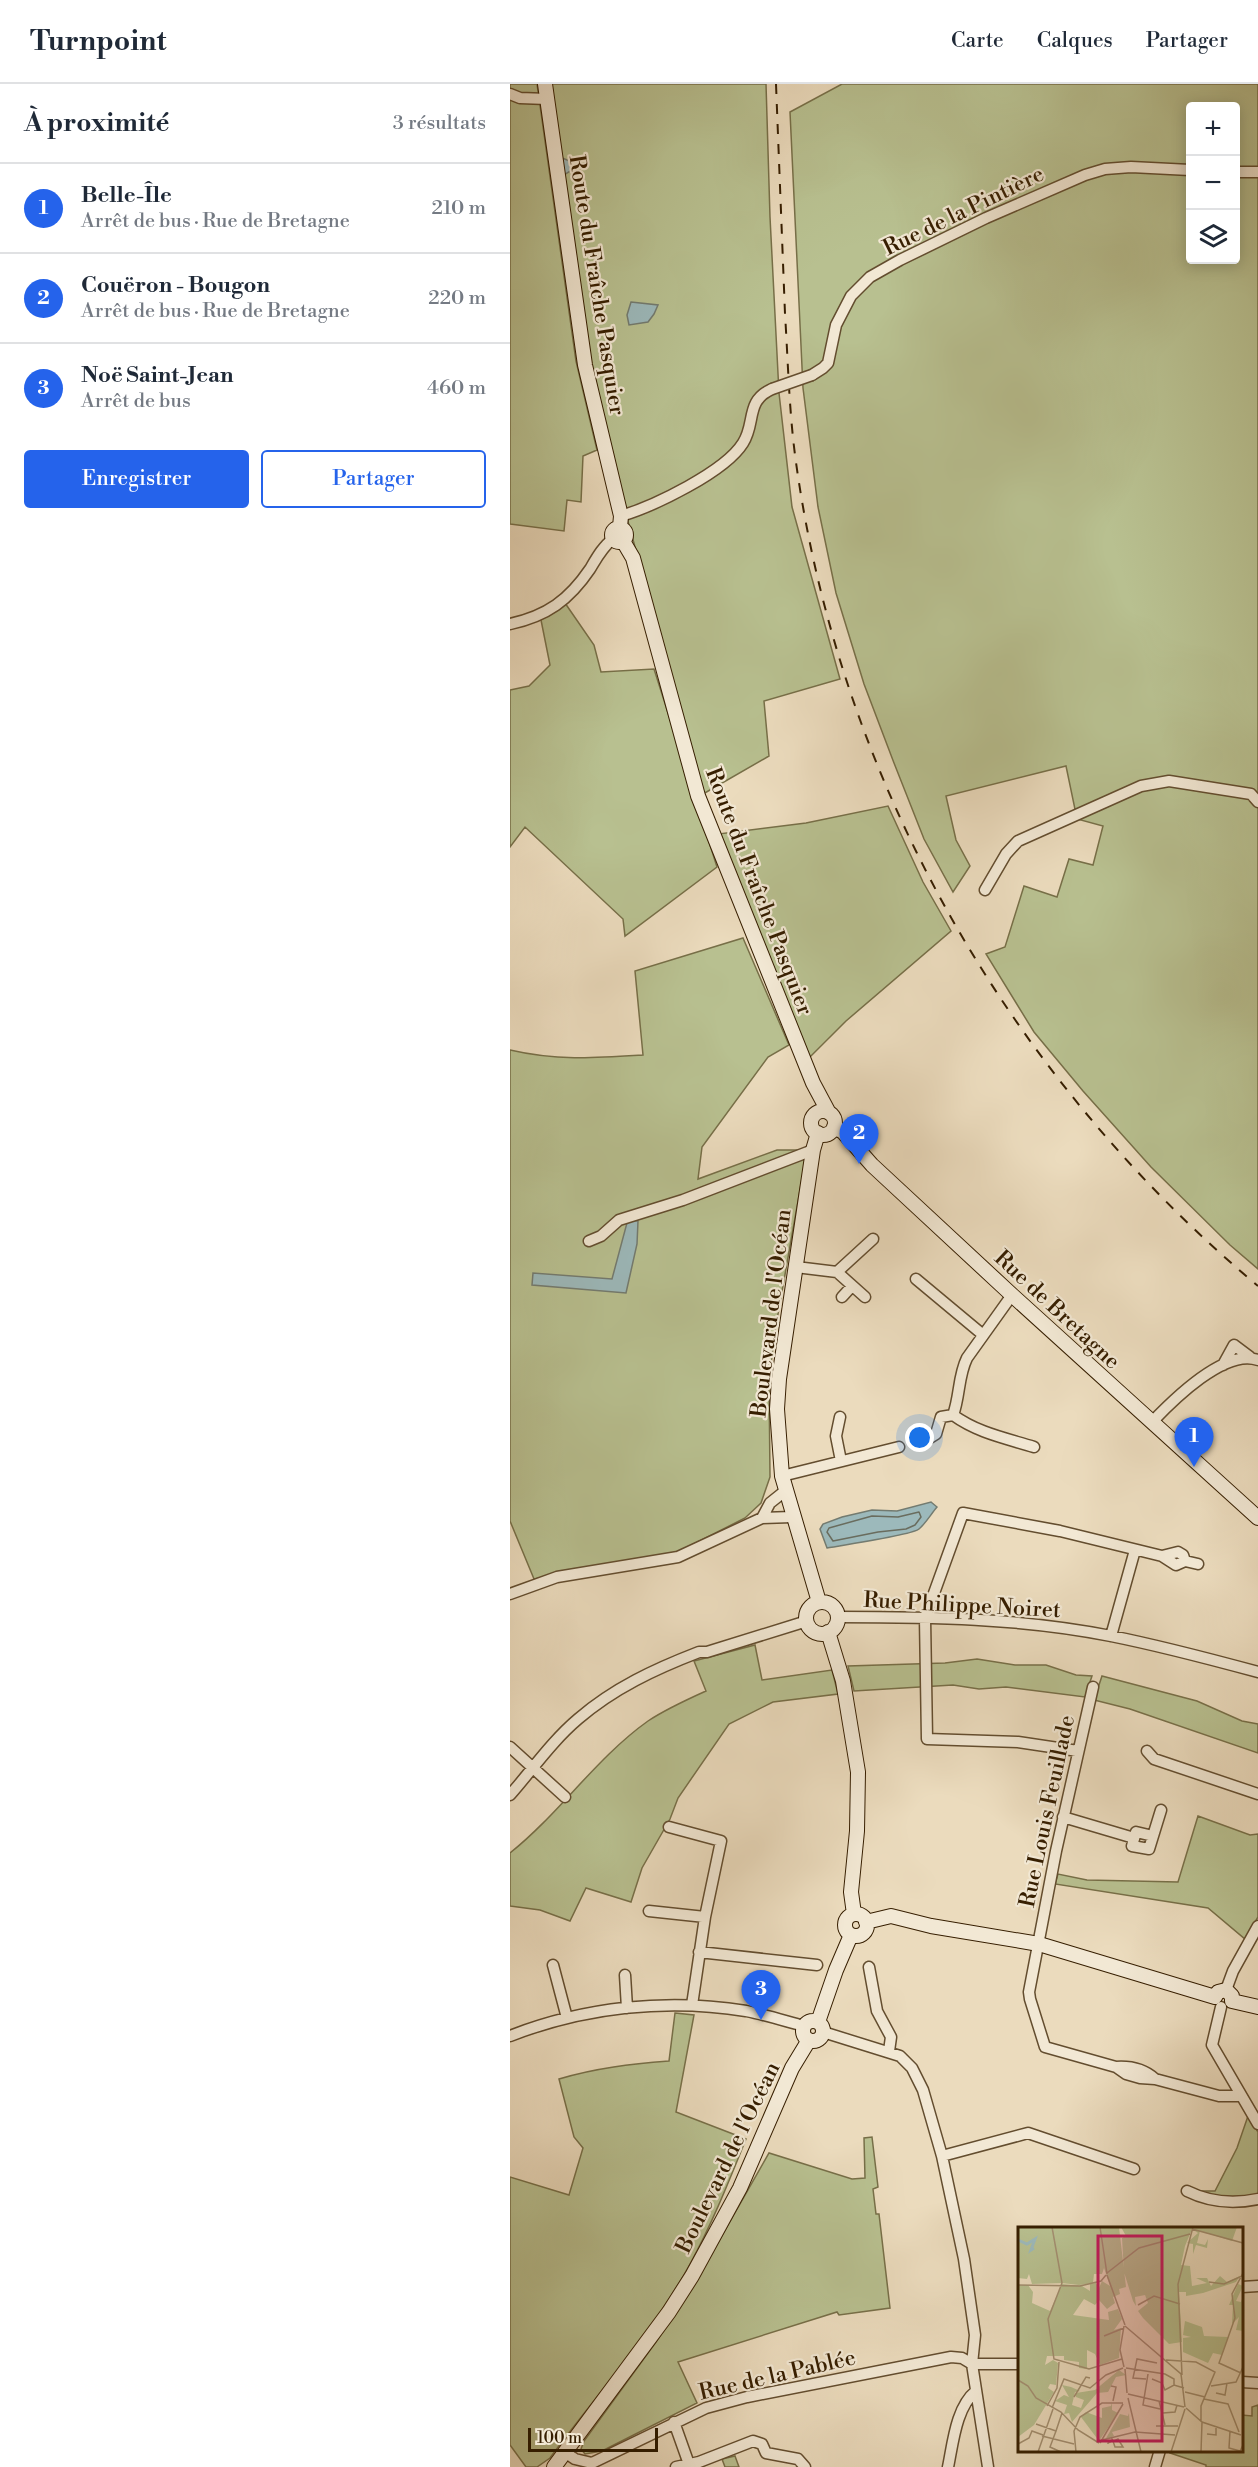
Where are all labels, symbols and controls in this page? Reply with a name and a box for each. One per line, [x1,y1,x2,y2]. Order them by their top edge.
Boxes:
text: Turnpoint [30,24,166,59]
text: Carte [951,28,1004,54]
text: Calques [1037,28,1113,54]
text: Partager [1146,28,1228,54]
map controls [1186,102,1240,264]
button: + [1186,102,1240,156]
text: À proximité [24,107,169,139]
text: 3 résultats [393,111,486,136]
street label: Route du Fraîche Pasquier [563,153,630,417]
button: − [1186,156,1240,210]
street label: Rue de la Pintière [879,161,1049,262]
text: Belle-Île [81,182,172,209]
text: 1 [39,196,48,221]
text: 210 m [431,196,486,221]
text: Arrêt de bus · Rue de Bretagne [81,209,350,234]
button: layers [1186,210,1240,264]
text: Couëron - Bougon [81,272,270,299]
text: 2 [37,286,50,311]
text: 220 m [428,286,486,311]
text: Arrêt de bus · Rue de Bretagne [81,299,350,324]
text: Noë Saint-Jean [81,362,233,389]
text: 3 [37,376,50,401]
text: 460 m [427,376,486,401]
text: Arrêt de bus [81,389,191,414]
button: Enregistrer [24,450,249,508]
button: Partager [261,450,486,508]
street label: Route du Fraîche Pasquier [699,764,818,1019]
pin: 2 [840,1114,878,1164]
street label: Boulevard de l'Océan [745,1208,798,1420]
street label: Rue de Bretagne [988,1245,1126,1375]
pin: 1 [1174,1418,1214,1467]
your location [905,1423,934,1452]
street label: Rue Philippe Noiret [863,1587,1062,1624]
street label: Rue Louis Feuillade [1014,1713,1081,1910]
pin: 3 [742,1970,780,2020]
street label: Boulevard de l'Océan [670,2058,786,2259]
inset map [1018,2227,1243,2452]
street label: Rue de la Pablée [696,2344,858,2407]
scale bar [528,2425,658,2452]
text: 100 m [537,2428,582,2448]

